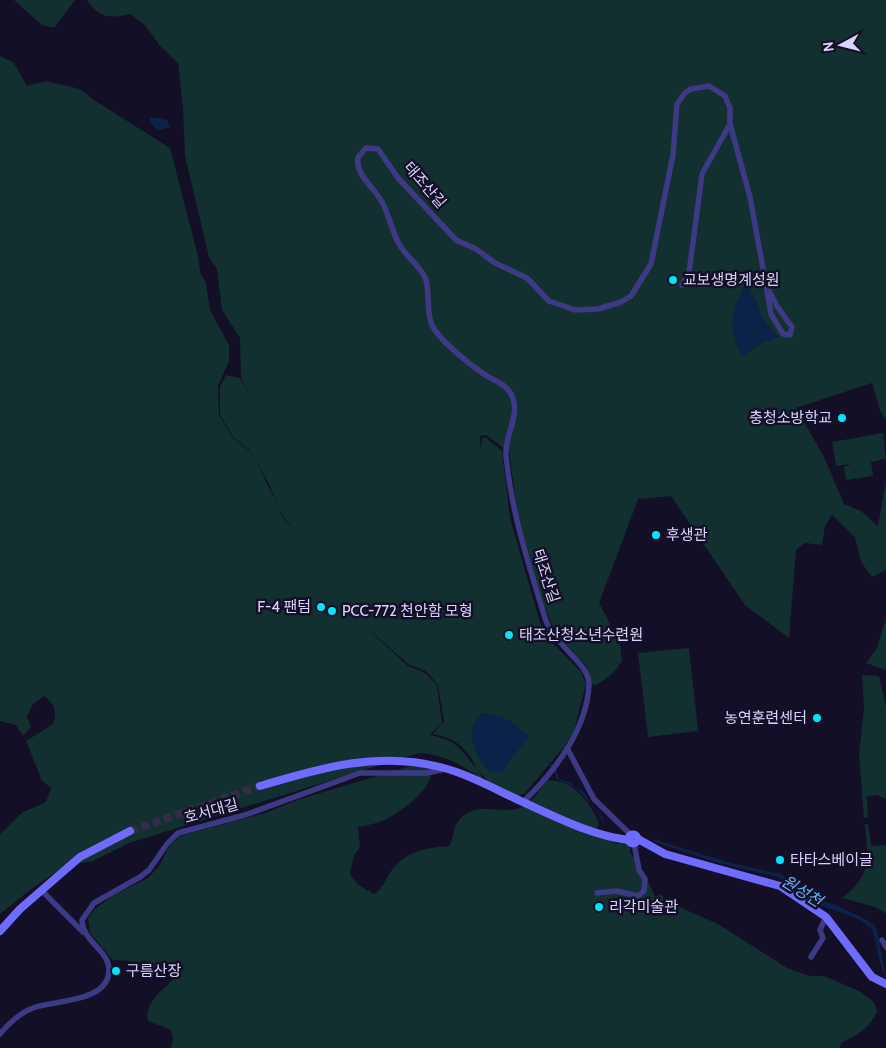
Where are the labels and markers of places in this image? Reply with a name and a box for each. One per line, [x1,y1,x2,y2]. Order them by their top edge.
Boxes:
place label: 교보생명계성원 [683,271,780,289]
marker: 교보생명계성원 [667,274,679,286]
place label: 충청소방학교 [749,409,832,427]
marker: 충청소방학교 [836,412,848,424]
place label: 후생관 [666,526,708,544]
marker: 후생관 [650,529,662,541]
place label: F-4 팬텀 [257,598,311,616]
marker: F-4 팬텀 [315,601,327,613]
place label: PCC-772 천안함 모형 [342,602,473,620]
marker: PCC-772 천안함 모형 [326,605,338,617]
place label: 태조산청소년수련원 [519,626,643,644]
marker: 태조산청소년수련원 [503,629,515,641]
place label: 농연훈련센터 [724,709,807,727]
marker: 농연훈련센터 [811,712,823,724]
place label: 타타스베이글 [790,851,873,869]
marker: 타타스베이글 [774,854,786,866]
place label: 리각미술관 [609,898,678,916]
marker: 리각미술관 [593,901,605,913]
place label: 구름산장 [126,962,181,980]
marker: 구름산장 [110,965,122,977]

